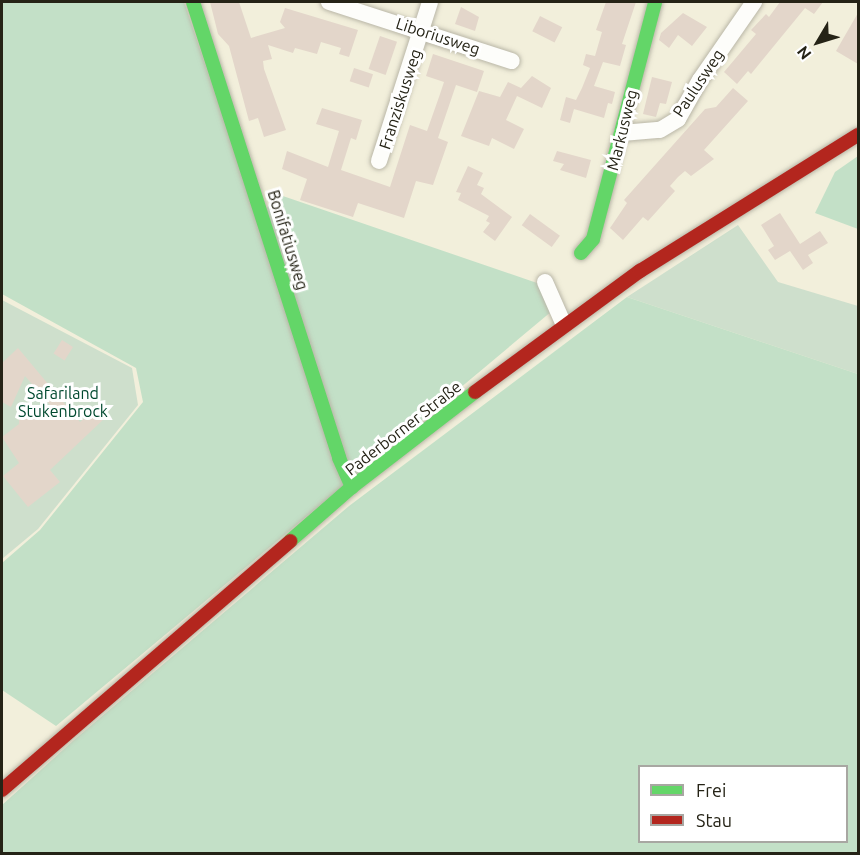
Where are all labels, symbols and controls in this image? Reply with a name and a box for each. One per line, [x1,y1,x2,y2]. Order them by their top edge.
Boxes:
north arrow [788,12,848,72]
street label: Liboriusweg [394,13,482,59]
text: N [793,43,815,63]
street label: Franziskusweg [375,46,425,152]
street label: Paulusweg [668,46,728,120]
street label: Markusweg [603,88,641,172]
street label: Bonifatiusweg [264,188,312,292]
street label: Paderborner Straße [341,377,465,479]
park label: Safariland Stukenbrock [18,383,108,421]
legend [638,765,848,843]
text: Frei [696,780,726,800]
text: Stau [696,810,732,830]

